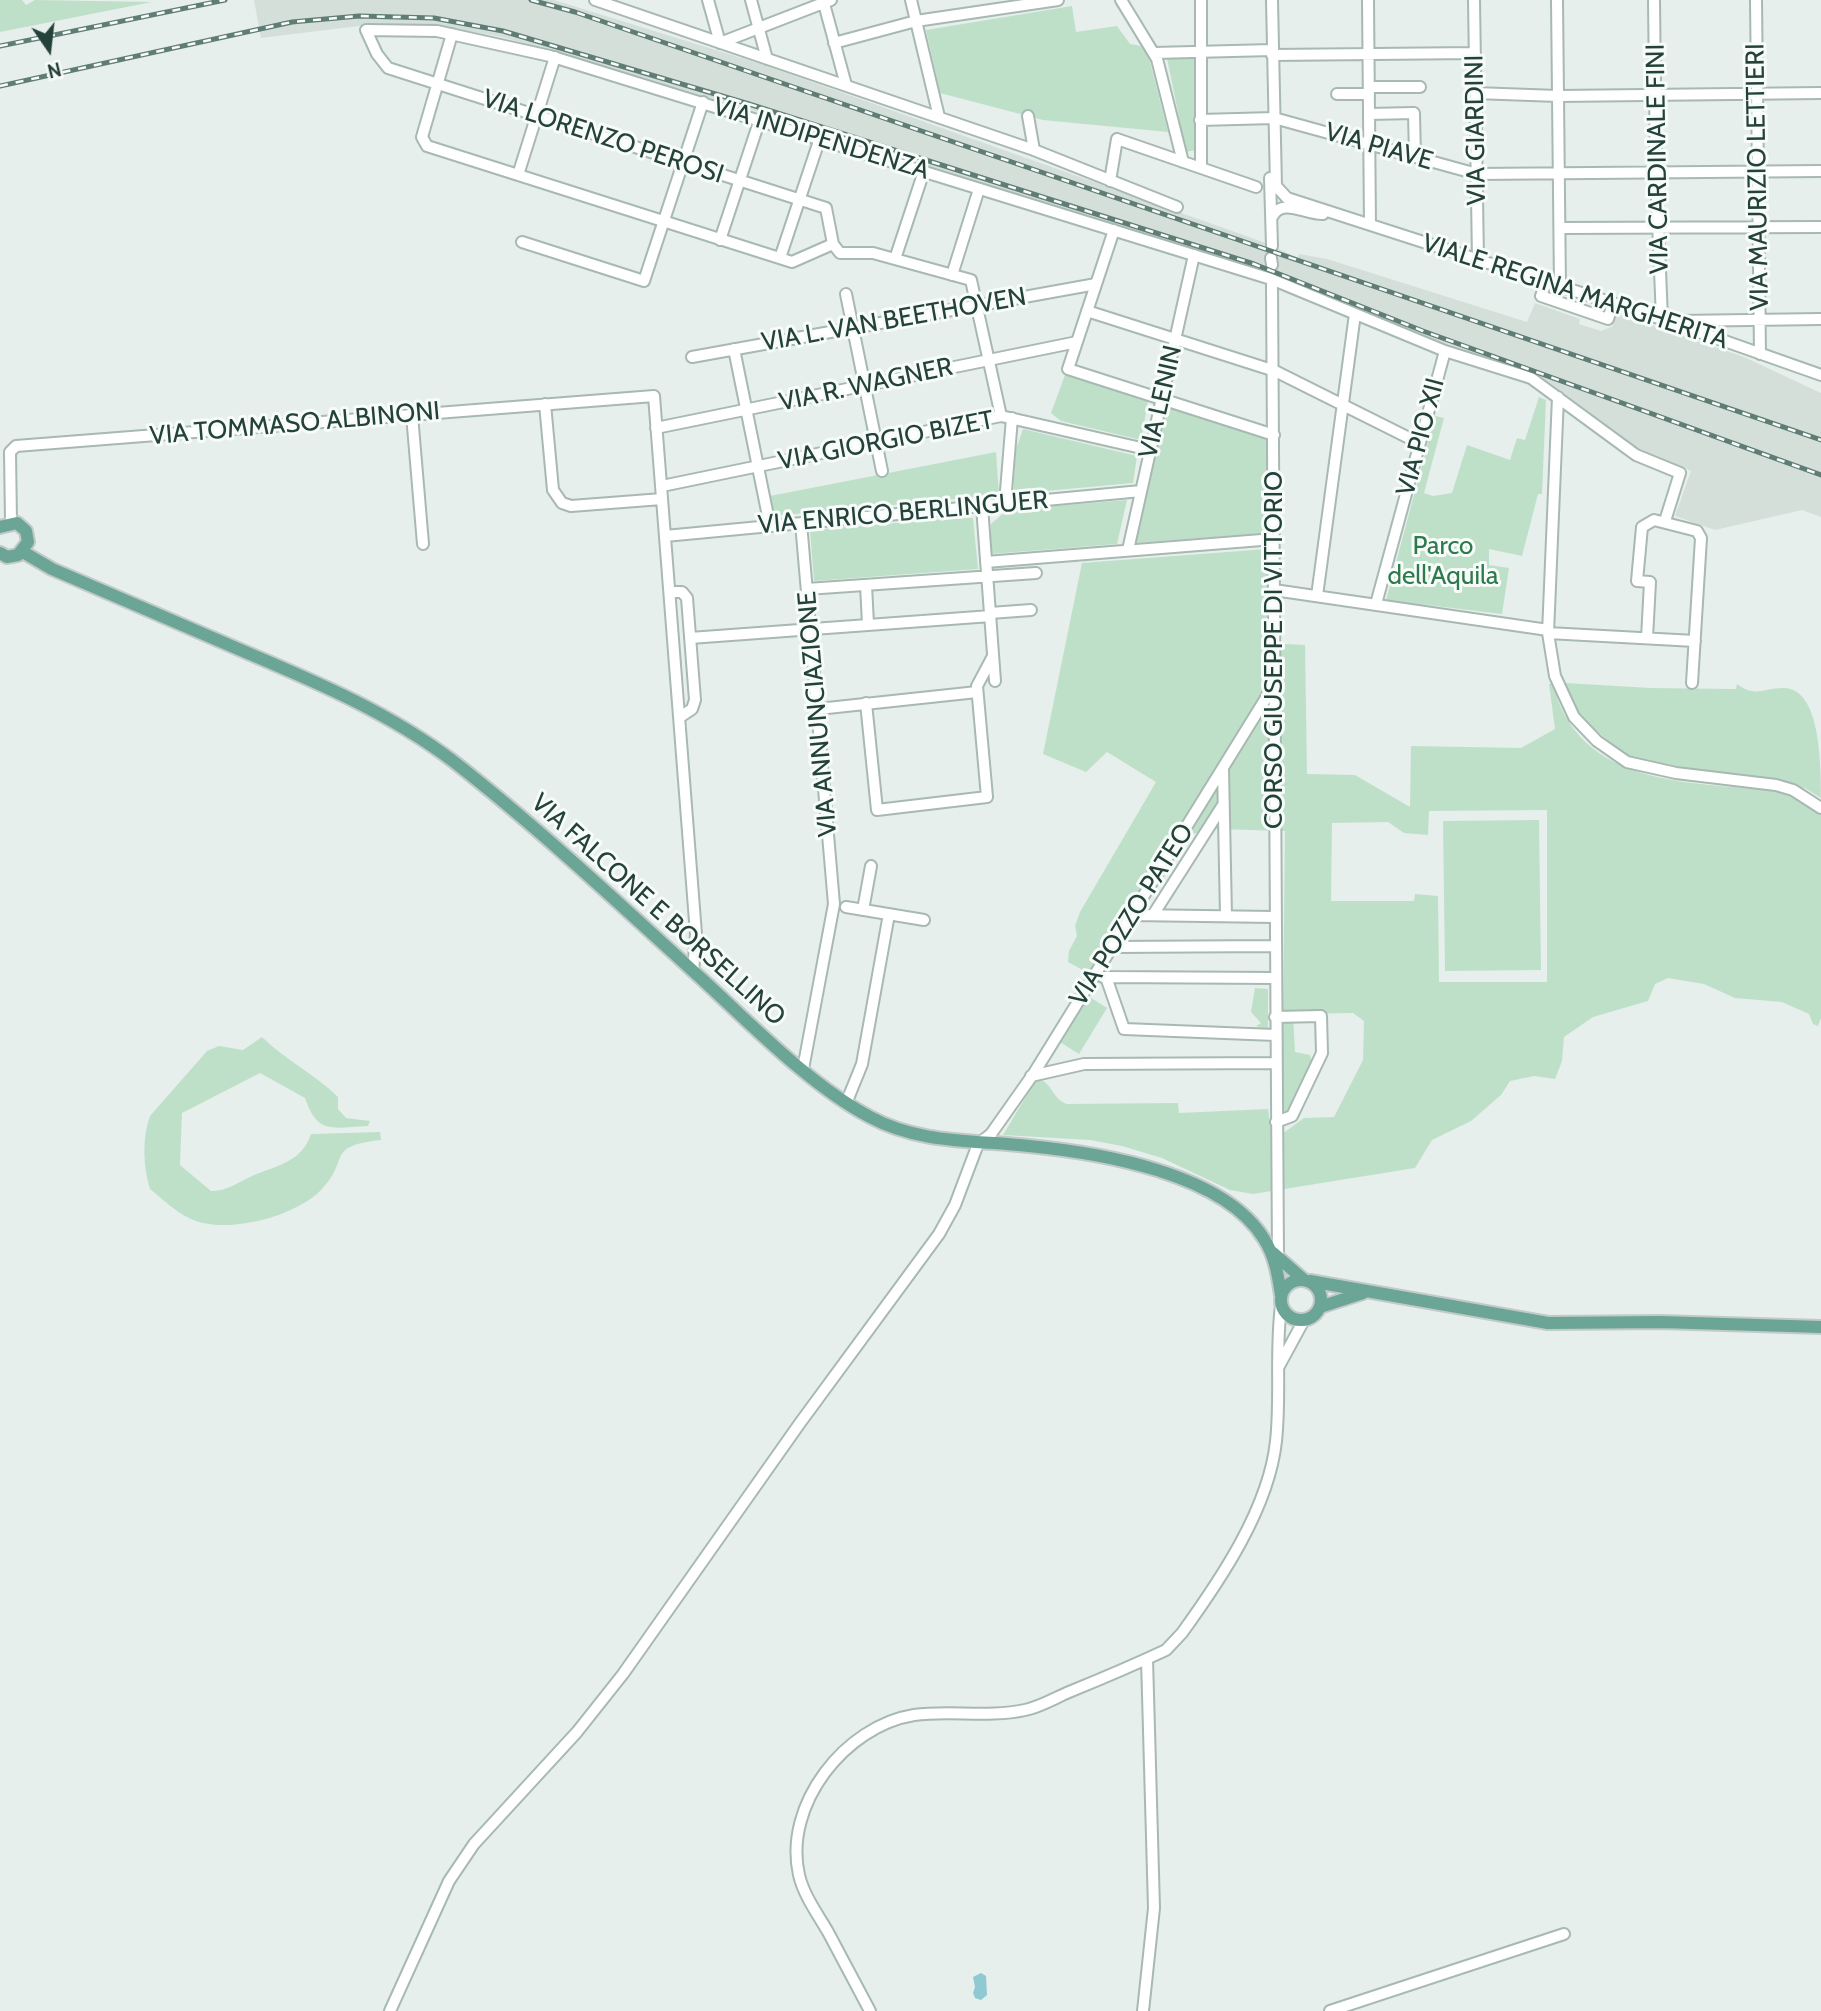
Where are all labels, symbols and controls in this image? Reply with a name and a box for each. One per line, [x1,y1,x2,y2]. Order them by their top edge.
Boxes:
north arrow [14,14,84,84]
street label: VIA MAURIZIO LETTIERI [1740,43,1776,311]
street label: VIA CARDINALE FINI [1640,44,1676,274]
street label: VIA GIARDINI [1459,54,1493,206]
text: N [45,57,64,83]
street label: VIA LORENZO PEROSI [479,83,727,191]
street label: VIA INDIPENDENZA [709,91,933,187]
street label: VIA PIAVE [1321,117,1437,177]
street label: VIALE REGINA MARGHERITA [1418,228,1732,356]
street label: VIA L. VAN BEETHOVEN [759,281,1029,359]
street label: VIA LENIN [1133,342,1189,462]
street label: VIA R. WAGNER [776,351,956,419]
street label: VIA PIO XII [1390,375,1452,499]
street label: VIA TOMMASO ALBINONI [149,396,441,452]
street label: VIA GIORGIO BIZET [776,405,996,477]
street label: CORSO GIUSEPPE DI VITTORIO [1258,471,1290,829]
street label: VIA ENRICO BERLINGUER [757,485,1049,541]
park label: Parco dell'Aquila [1387,530,1499,592]
street label: VIA ANNUNCIAZIONE [792,590,844,838]
street label: VIA FALCONE E BORSELLINO [524,788,792,1032]
street label: VIA POZZO PATEO [1063,818,1201,1012]

